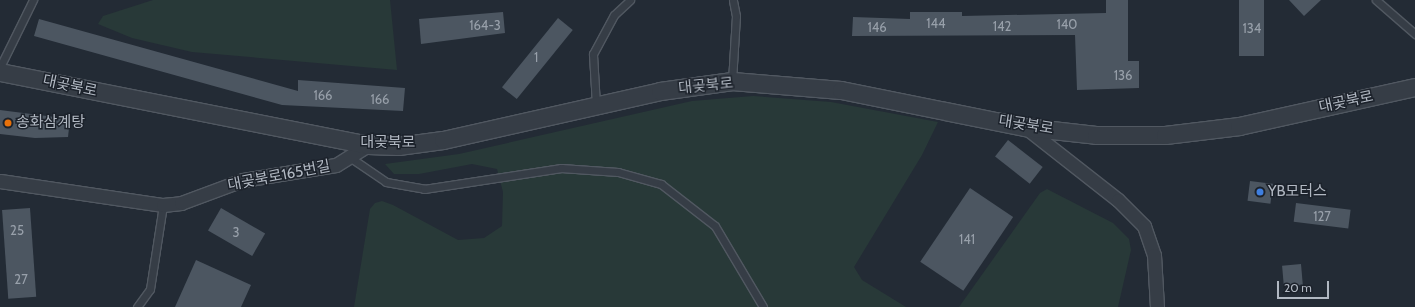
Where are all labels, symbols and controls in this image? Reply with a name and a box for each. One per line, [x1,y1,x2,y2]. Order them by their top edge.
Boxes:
house number: 144 [926,15,946,31]
house number: 140 [1057,16,1077,32]
house number: 164-3 [469,17,501,33]
house number: 142 [993,18,1011,34]
house number: 146 [867,19,887,35]
house number: 134 [1243,20,1261,36]
house number: 1 [534,49,538,65]
house number: 136 [1114,67,1132,83]
street label: 대곶북로 [41,71,99,101]
street label: 대곶북로 [678,74,734,98]
house number: 166 [313,87,333,103]
street label: 대곶북로 [1317,87,1375,117]
house number: 166 [370,91,390,107]
street label: 대곶북로 [997,112,1055,138]
place label: 송화삼계탕 [16,114,85,132]
marker: 송화삼계탕 [3,118,13,128]
street label: 대곶북로 [360,134,416,152]
street label: 대곶북로165번길 [226,157,332,195]
place label: YB모터스 [1268,183,1327,201]
marker: YB모터스 [1255,187,1265,197]
house number: 127 [1313,208,1331,224]
house number: 25 [10,222,24,238]
house number: 3 [232,224,240,240]
house number: 141 [959,231,975,247]
house number: 27 [14,271,28,287]
scale bar [1279,273,1331,299]
text: 20 m [1284,280,1312,295]

